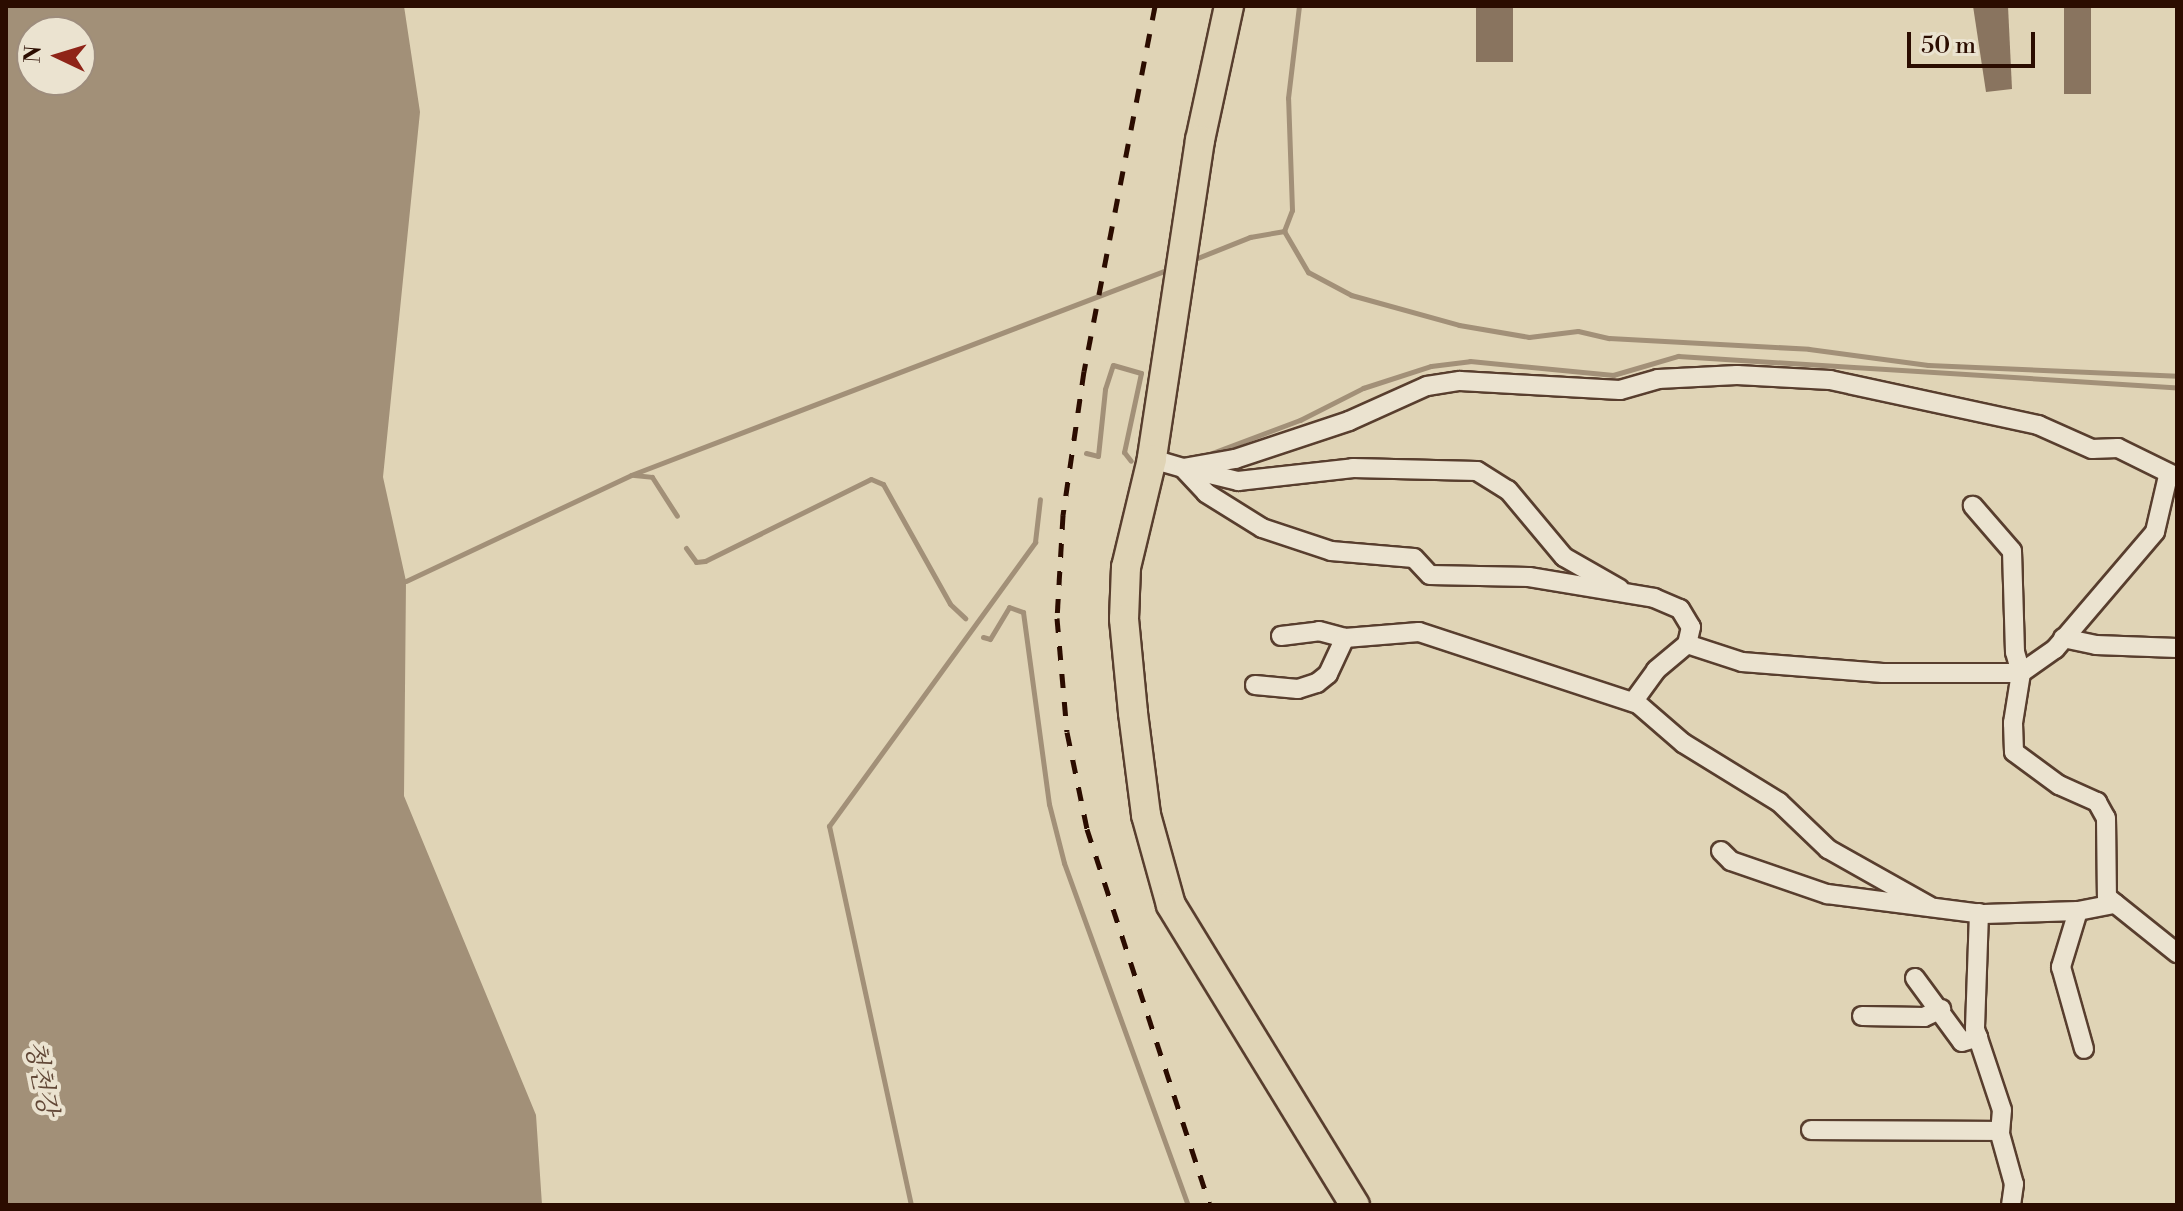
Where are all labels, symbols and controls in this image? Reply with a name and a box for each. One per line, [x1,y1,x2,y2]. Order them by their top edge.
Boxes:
north arrow [16,16,96,96]
scale bar [1911,16,2039,66]
text: 50 m [1921,31,1976,61]
text: N [19,45,48,64]
water label: 청천강 [17,1038,63,1118]

